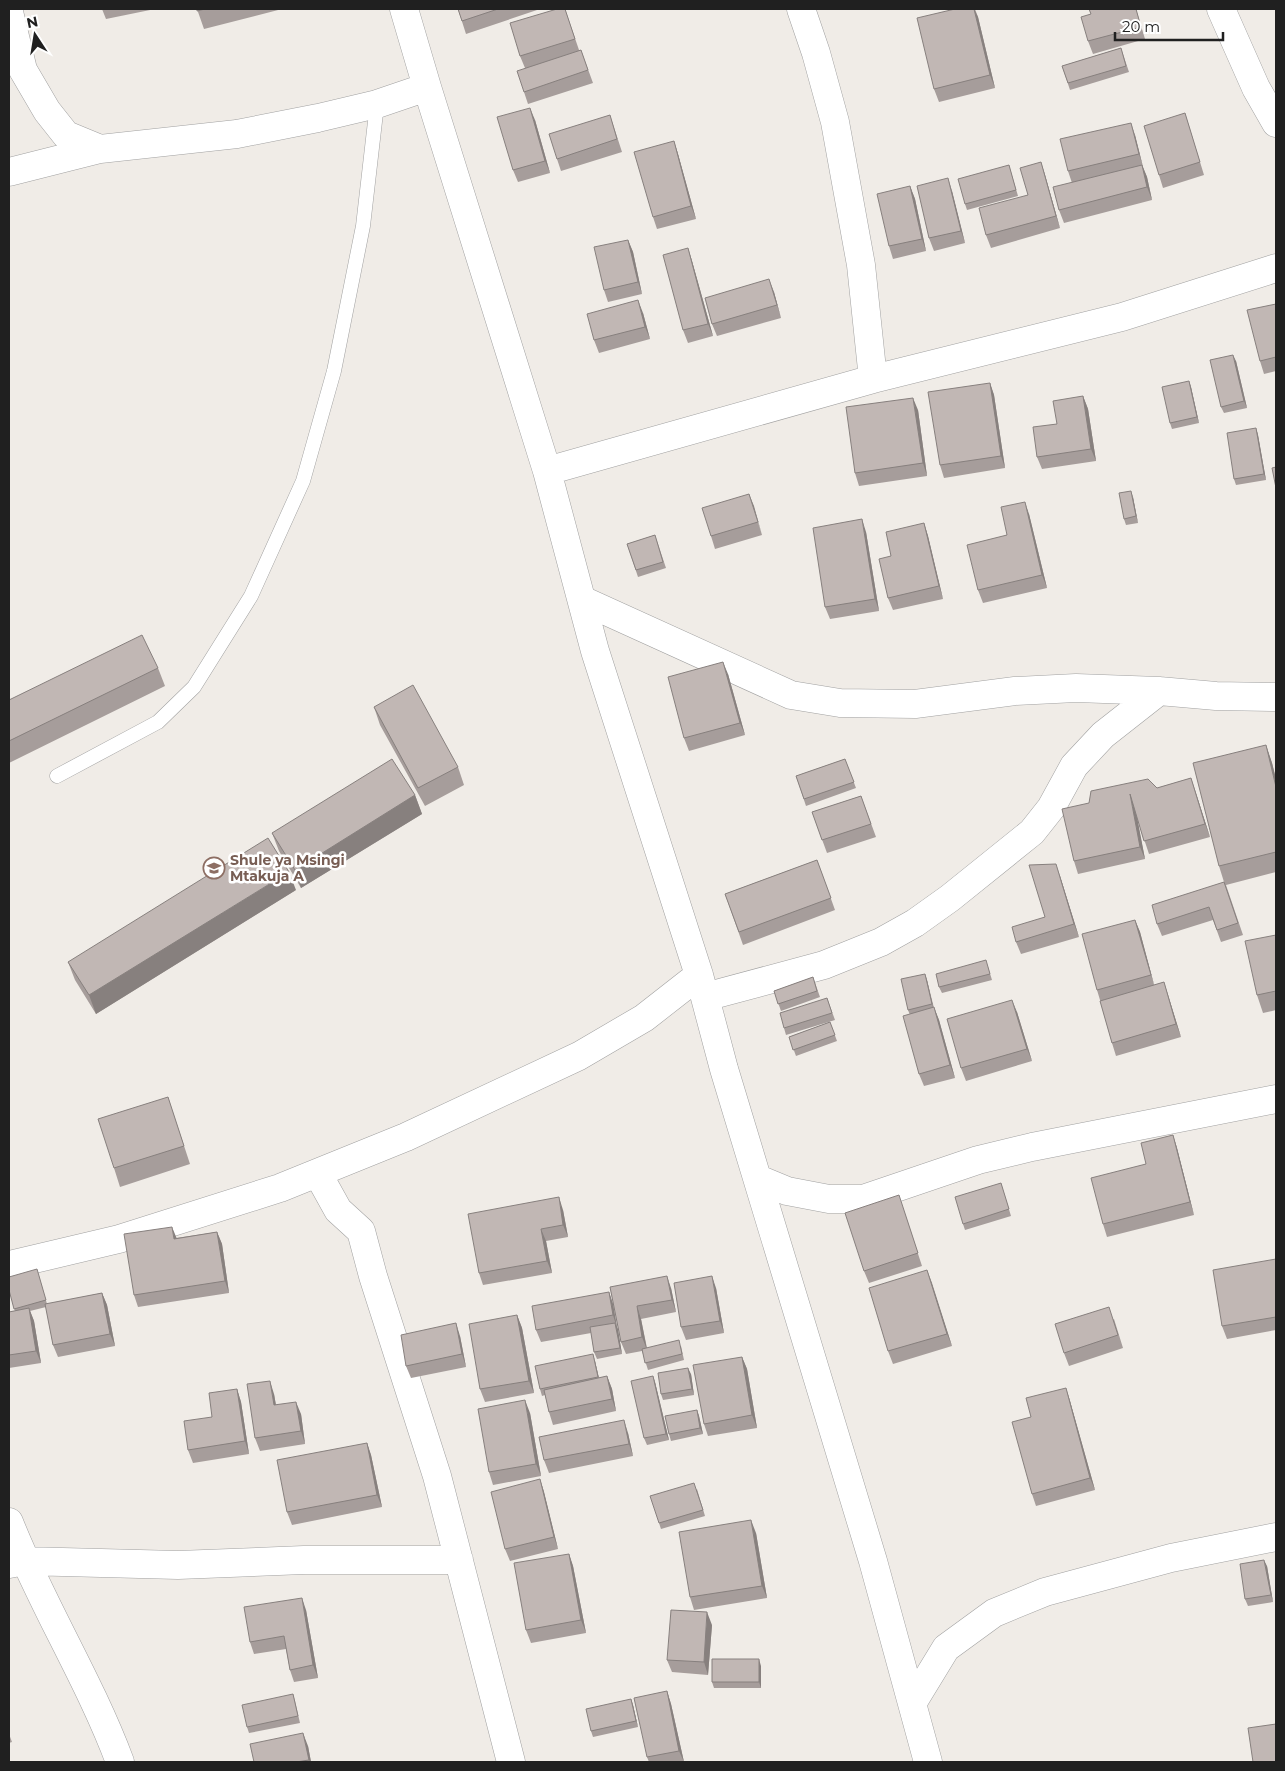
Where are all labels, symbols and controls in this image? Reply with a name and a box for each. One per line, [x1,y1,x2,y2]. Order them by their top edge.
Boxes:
north arrow [10,10,60,60]
scale bar [1115,10,1222,42]
text: N [25,12,40,32]
text: 20 m [1122,17,1160,36]
place label: Shule ya Msingi Mtakuja A [230,851,345,885]
school or university icon: Shule ya Msingi Mtakuja A [202,856,226,880]

